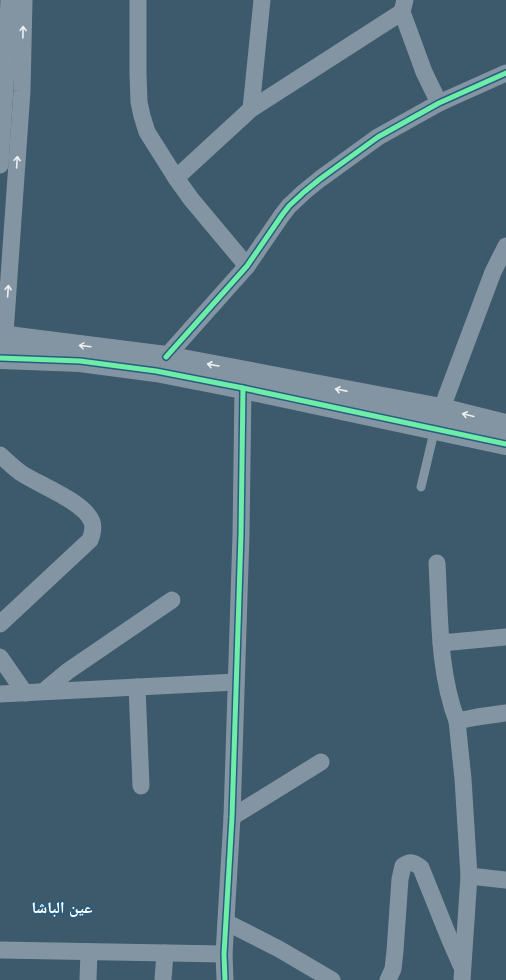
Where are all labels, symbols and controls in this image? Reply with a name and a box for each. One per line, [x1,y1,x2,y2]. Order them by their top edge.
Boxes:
one-way arrow [19,26,27,39]
one-way arrow [13,156,20,169]
one-way arrow [5,285,12,298]
one-way arrow [78,342,91,350]
one-way arrow [207,361,220,369]
one-way arrow [335,385,348,393]
one-way arrow [462,411,475,419]
district label: عين الباشا [31,897,93,919]

